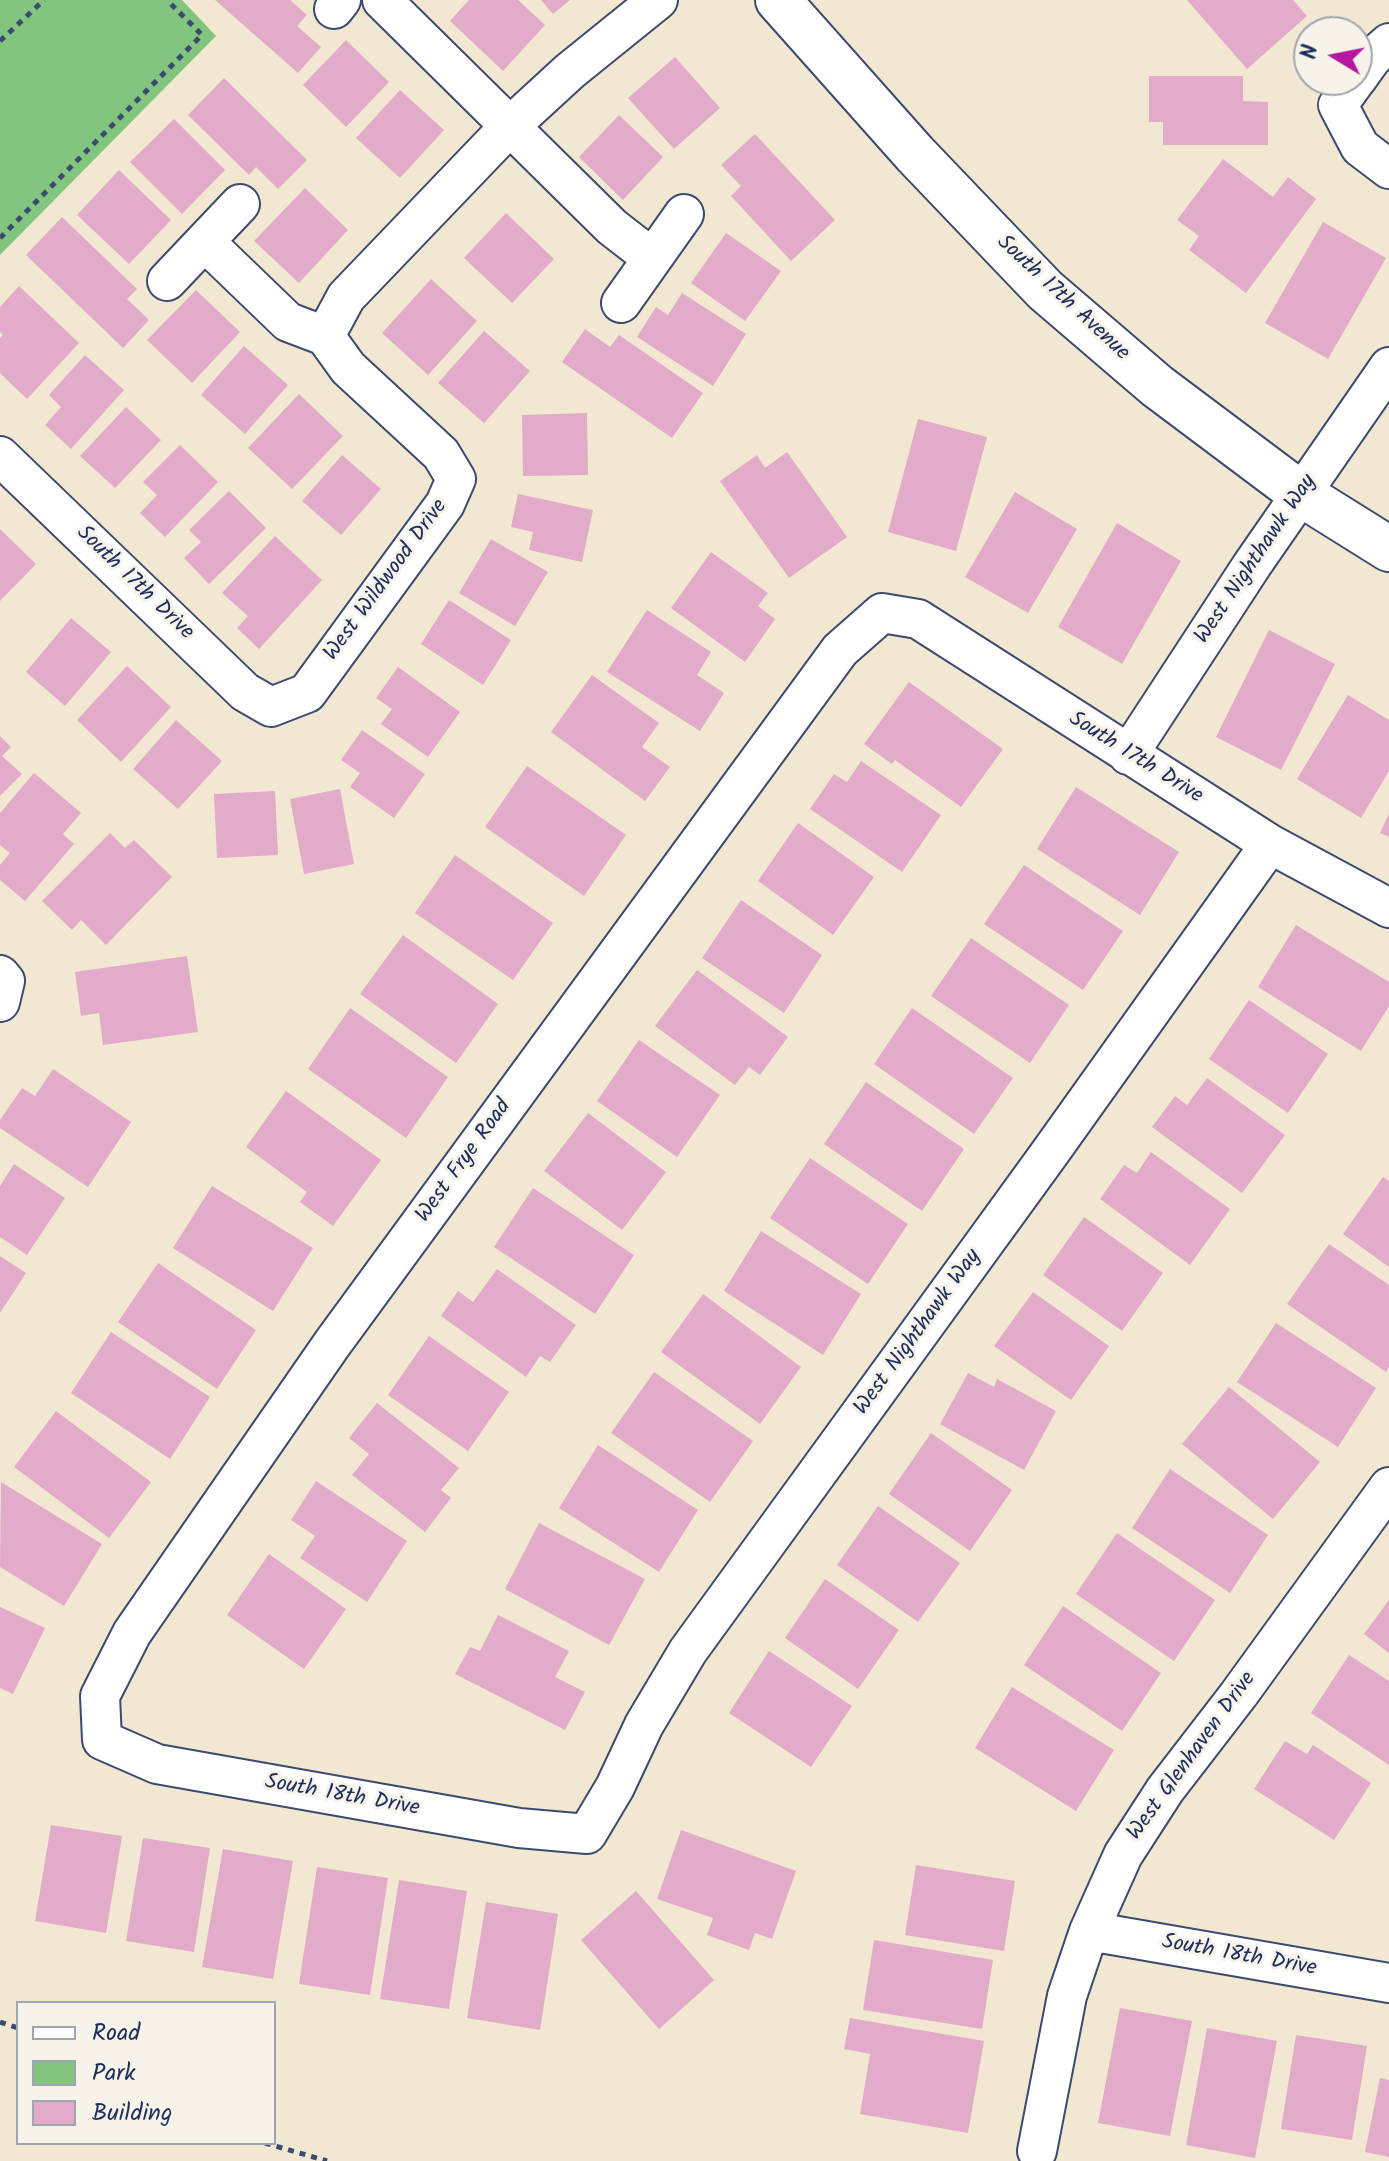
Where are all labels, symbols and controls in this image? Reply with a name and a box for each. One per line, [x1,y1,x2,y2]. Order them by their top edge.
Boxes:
north arrow [1293,16,1373,96]
text: N [1292,42,1329,62]
street label: South 17th Avenue [990,231,1134,367]
street label: West Nighthawk Way [1191,470,1323,650]
street label: West Wildwood Drive [320,495,454,667]
street label: South 17th Drive [70,521,198,647]
street label: South 17th Drive [1063,707,1207,811]
street label: West Frye Road [411,1095,519,1229]
street label: West Nighthawk Way [850,1245,988,1421]
street label: West Glenhaven Drive [1123,1668,1263,1846]
street label: South 18th Drive [263,1770,421,1824]
street label: South 18th Drive [1160,1930,1318,1984]
legend [16,2001,276,2145]
text: Road [92,2014,140,2053]
text: Park [92,2054,136,2093]
text: Building [92,2094,172,2133]

